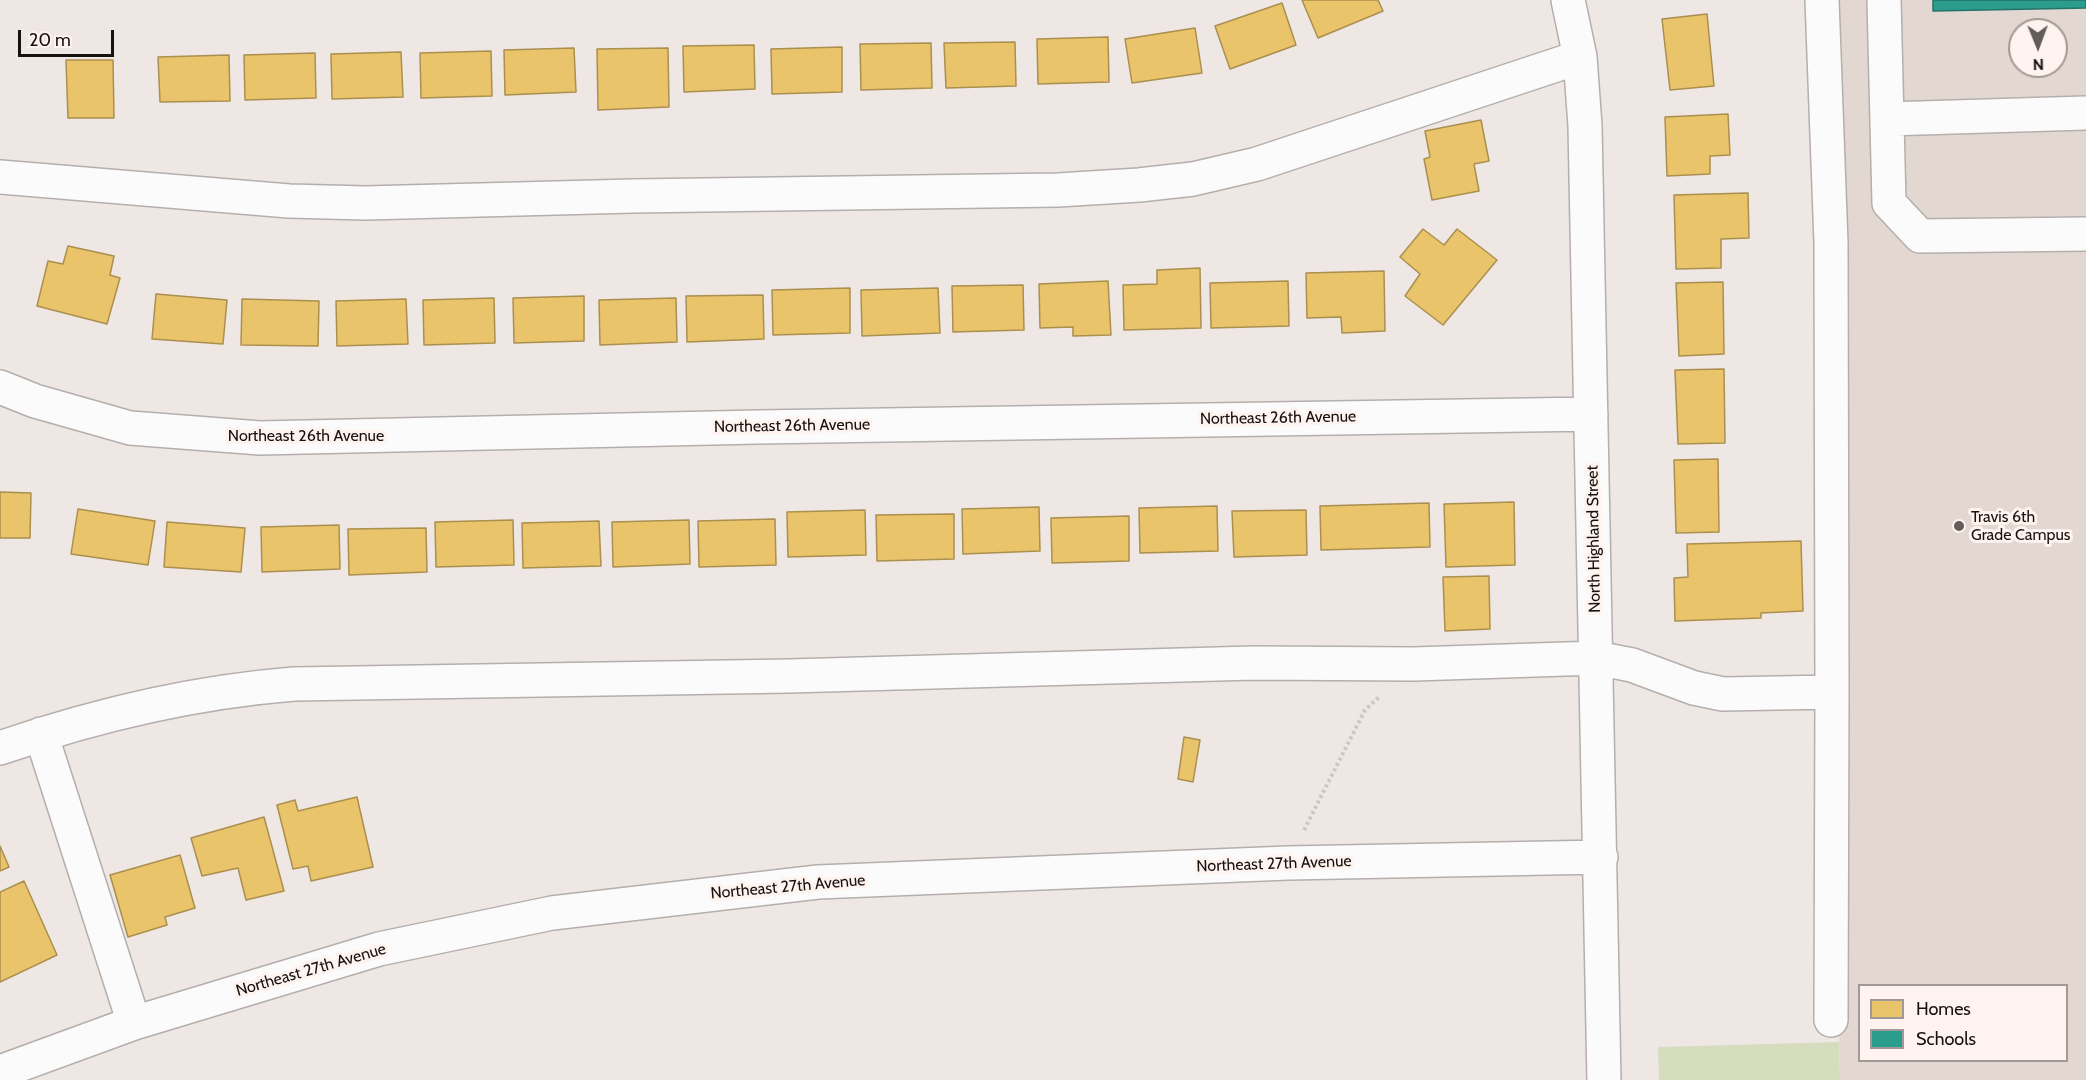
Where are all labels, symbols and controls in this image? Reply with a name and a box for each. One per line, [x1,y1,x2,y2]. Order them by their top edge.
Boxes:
scale bar [21,18,117,56]
north arrow [2008,18,2068,78]
text: 20 m [29,29,71,51]
text: N [2032,55,2044,74]
street label: Northeast 26th Avenue [1200,407,1356,429]
street label: Northeast 26th Avenue [714,415,870,437]
street label: Northeast 26th Avenue [228,426,384,446]
street label: North Highland Street [1583,465,1605,613]
place label: Travis 6th Grade Campus [1971,507,2070,545]
marker: Travis 6th Grade Campus [1952,519,1966,533]
street label: Northeast 27th Avenue [1196,852,1352,876]
street label: Northeast 27th Avenue [710,871,866,903]
street label: Northeast 27th Avenue [234,939,388,1001]
legend [1858,984,2068,1062]
text: Homes [1916,998,1971,1020]
text: Schools [1916,1028,1976,1050]

